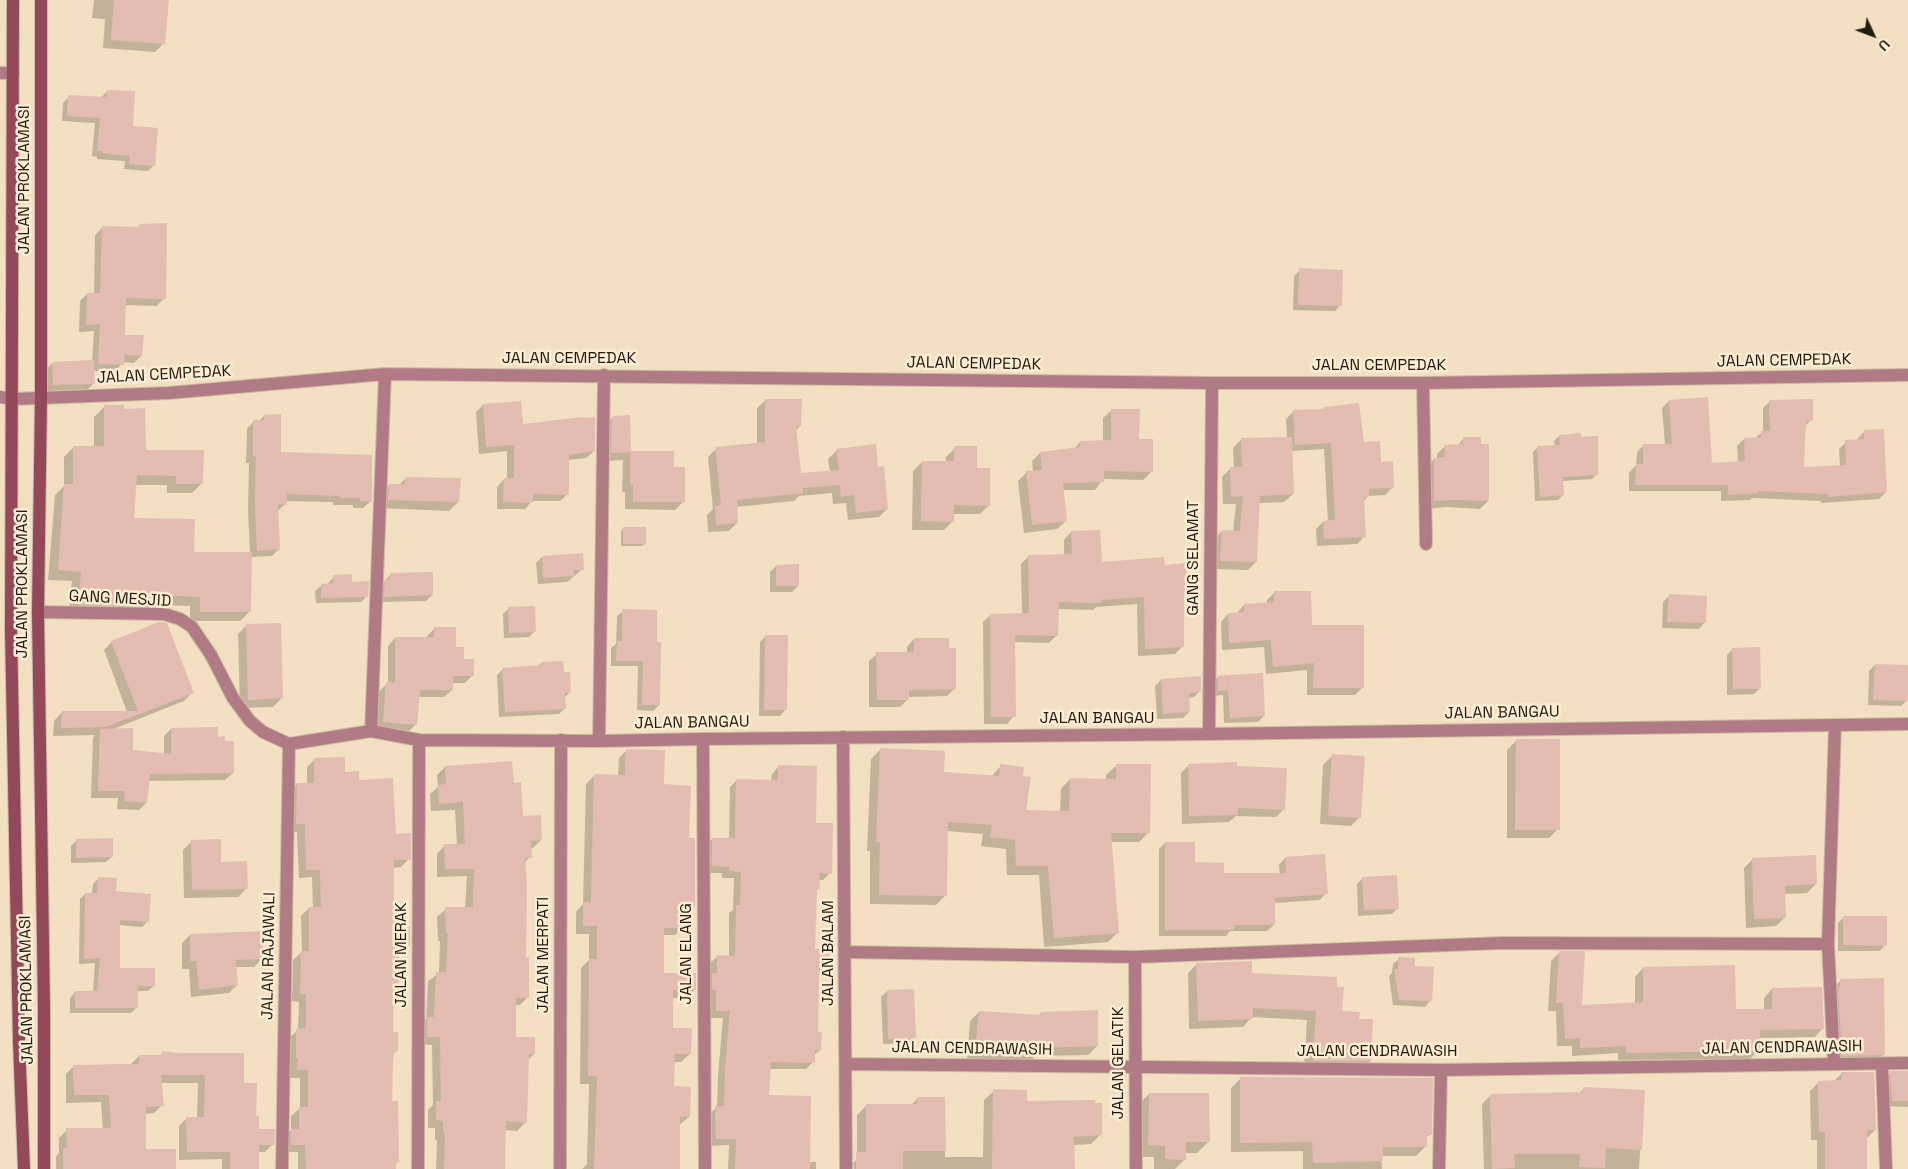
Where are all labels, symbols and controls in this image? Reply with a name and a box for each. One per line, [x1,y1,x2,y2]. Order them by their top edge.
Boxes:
north arrow [1848,10,1898,60]
text: U [1874,36,1894,55]
street label: JALAN PROKLAMASI [15,105,35,255]
street label: JALAN CEMPEDAK [502,349,636,369]
street label: JALAN CEMPEDAK [1717,350,1851,372]
street label: JALAN CEMPEDAK [907,353,1041,375]
street label: JALAN CEMPEDAK [1312,356,1446,376]
street label: JALAN CEMPEDAK [96,362,232,388]
street label: GANG SELAMAT [1184,500,1204,616]
street label: JALAN PROKLAMASI [13,509,33,659]
street label: GANG MESJID [68,587,172,611]
street label: JALAN BANGAU [1444,702,1560,724]
street label: JALAN BANGAU [1040,709,1154,729]
street label: JALAN BANGAU [634,712,750,734]
street label: JALAN RAJAWALI [258,892,280,1020]
street label: JALAN MERPATI [534,897,554,1013]
street label: JALAN BALAM [819,900,839,1006]
street label: JALAN MERAK [392,902,412,1008]
street label: JALAN ELANG [677,903,697,1005]
street label: JALAN PROKLAMASI [16,915,38,1065]
street label: JALAN GELATIK [1109,1007,1129,1119]
street label: JALAN CENDRAWASIH [1701,1037,1863,1059]
street label: JALAN CENDRAWASIH [891,1038,1053,1060]
street label: JALAN CENDRAWASIH [1297,1042,1457,1062]

